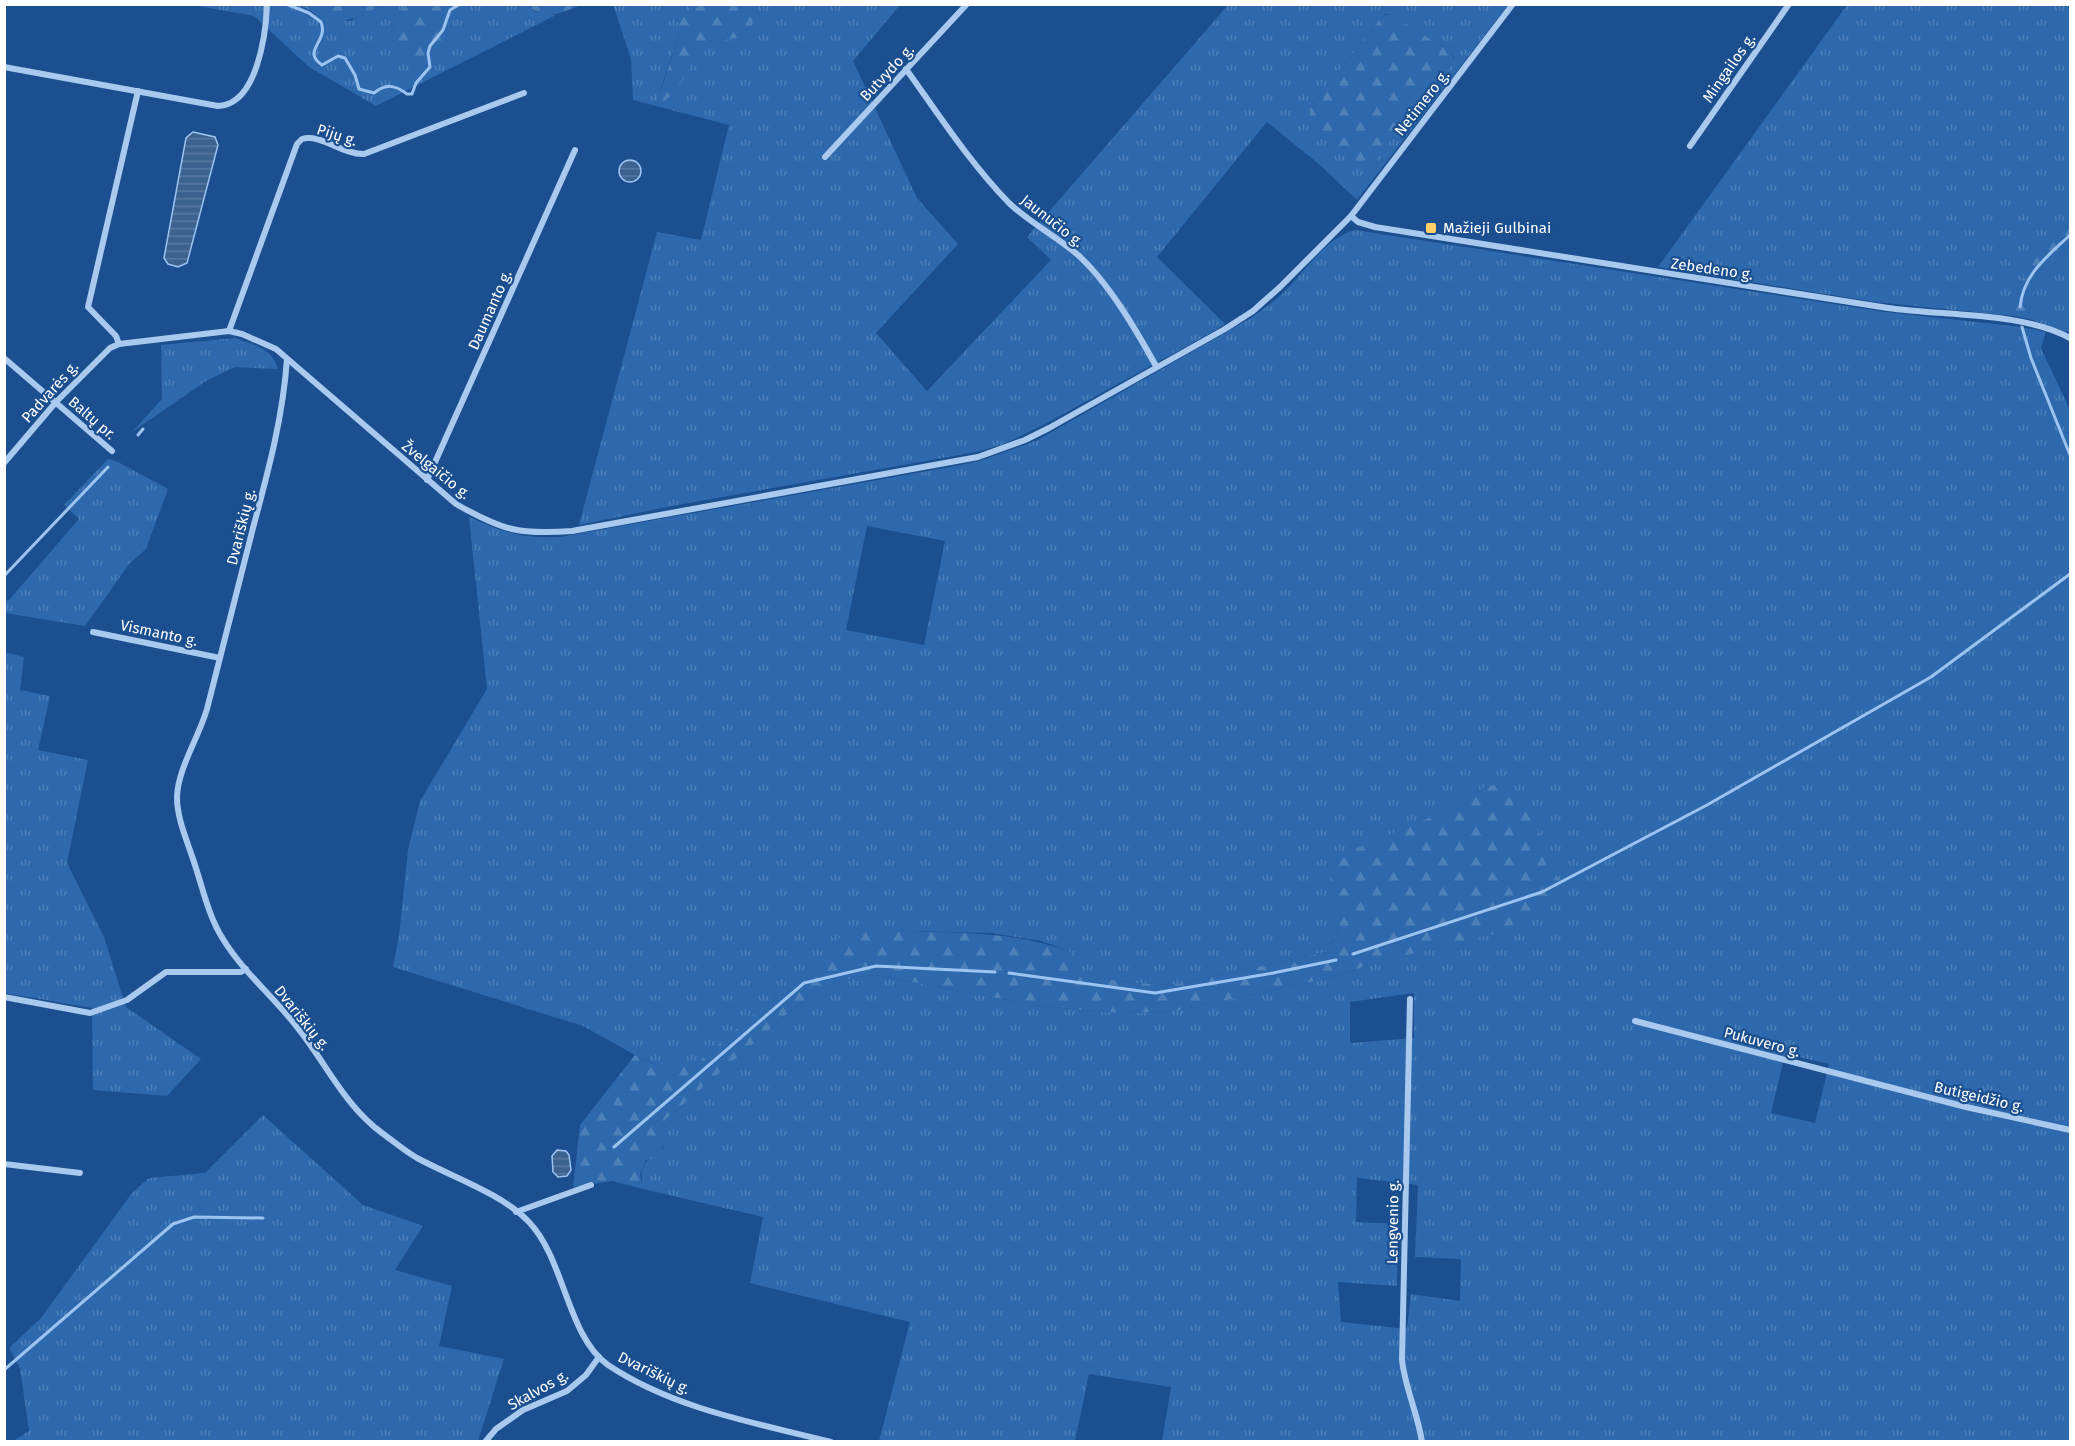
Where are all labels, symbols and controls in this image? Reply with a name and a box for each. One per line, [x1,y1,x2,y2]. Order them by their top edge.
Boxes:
street label: Mingailos g. [1699,30,1759,106]
street label: Butvydo g. [856,41,918,105]
street label: Netimero g. [1391,66,1453,140]
street label: Pijų g. [315,120,359,150]
street label: Jaunučio g. [1017,191,1087,251]
place label: Mažieji Gulbinai [1443,219,1551,237]
marker: Mažieji Gulbinai [1424,221,1438,235]
street label: Zebedeno g. [1670,254,1754,284]
street label: Daumanto g. [464,267,516,353]
street label: Padvarės g. [18,358,82,426]
street label: Baltų pr. [65,393,119,443]
street label: Žvelgaičio g. [398,437,474,503]
street label: Dvariškių g. [223,487,259,567]
street label: Vismanto g. [119,616,199,650]
street label: Dvariškių g. [270,982,334,1054]
street label: Pukuvero g. [1722,1023,1802,1061]
street label: Butigeidžio g. [1932,1078,2026,1116]
street label: Lengvenio g. [1383,1180,1403,1264]
street label: Dvariškių g. [615,1348,693,1398]
street label: Skalvos g. [505,1366,571,1414]

